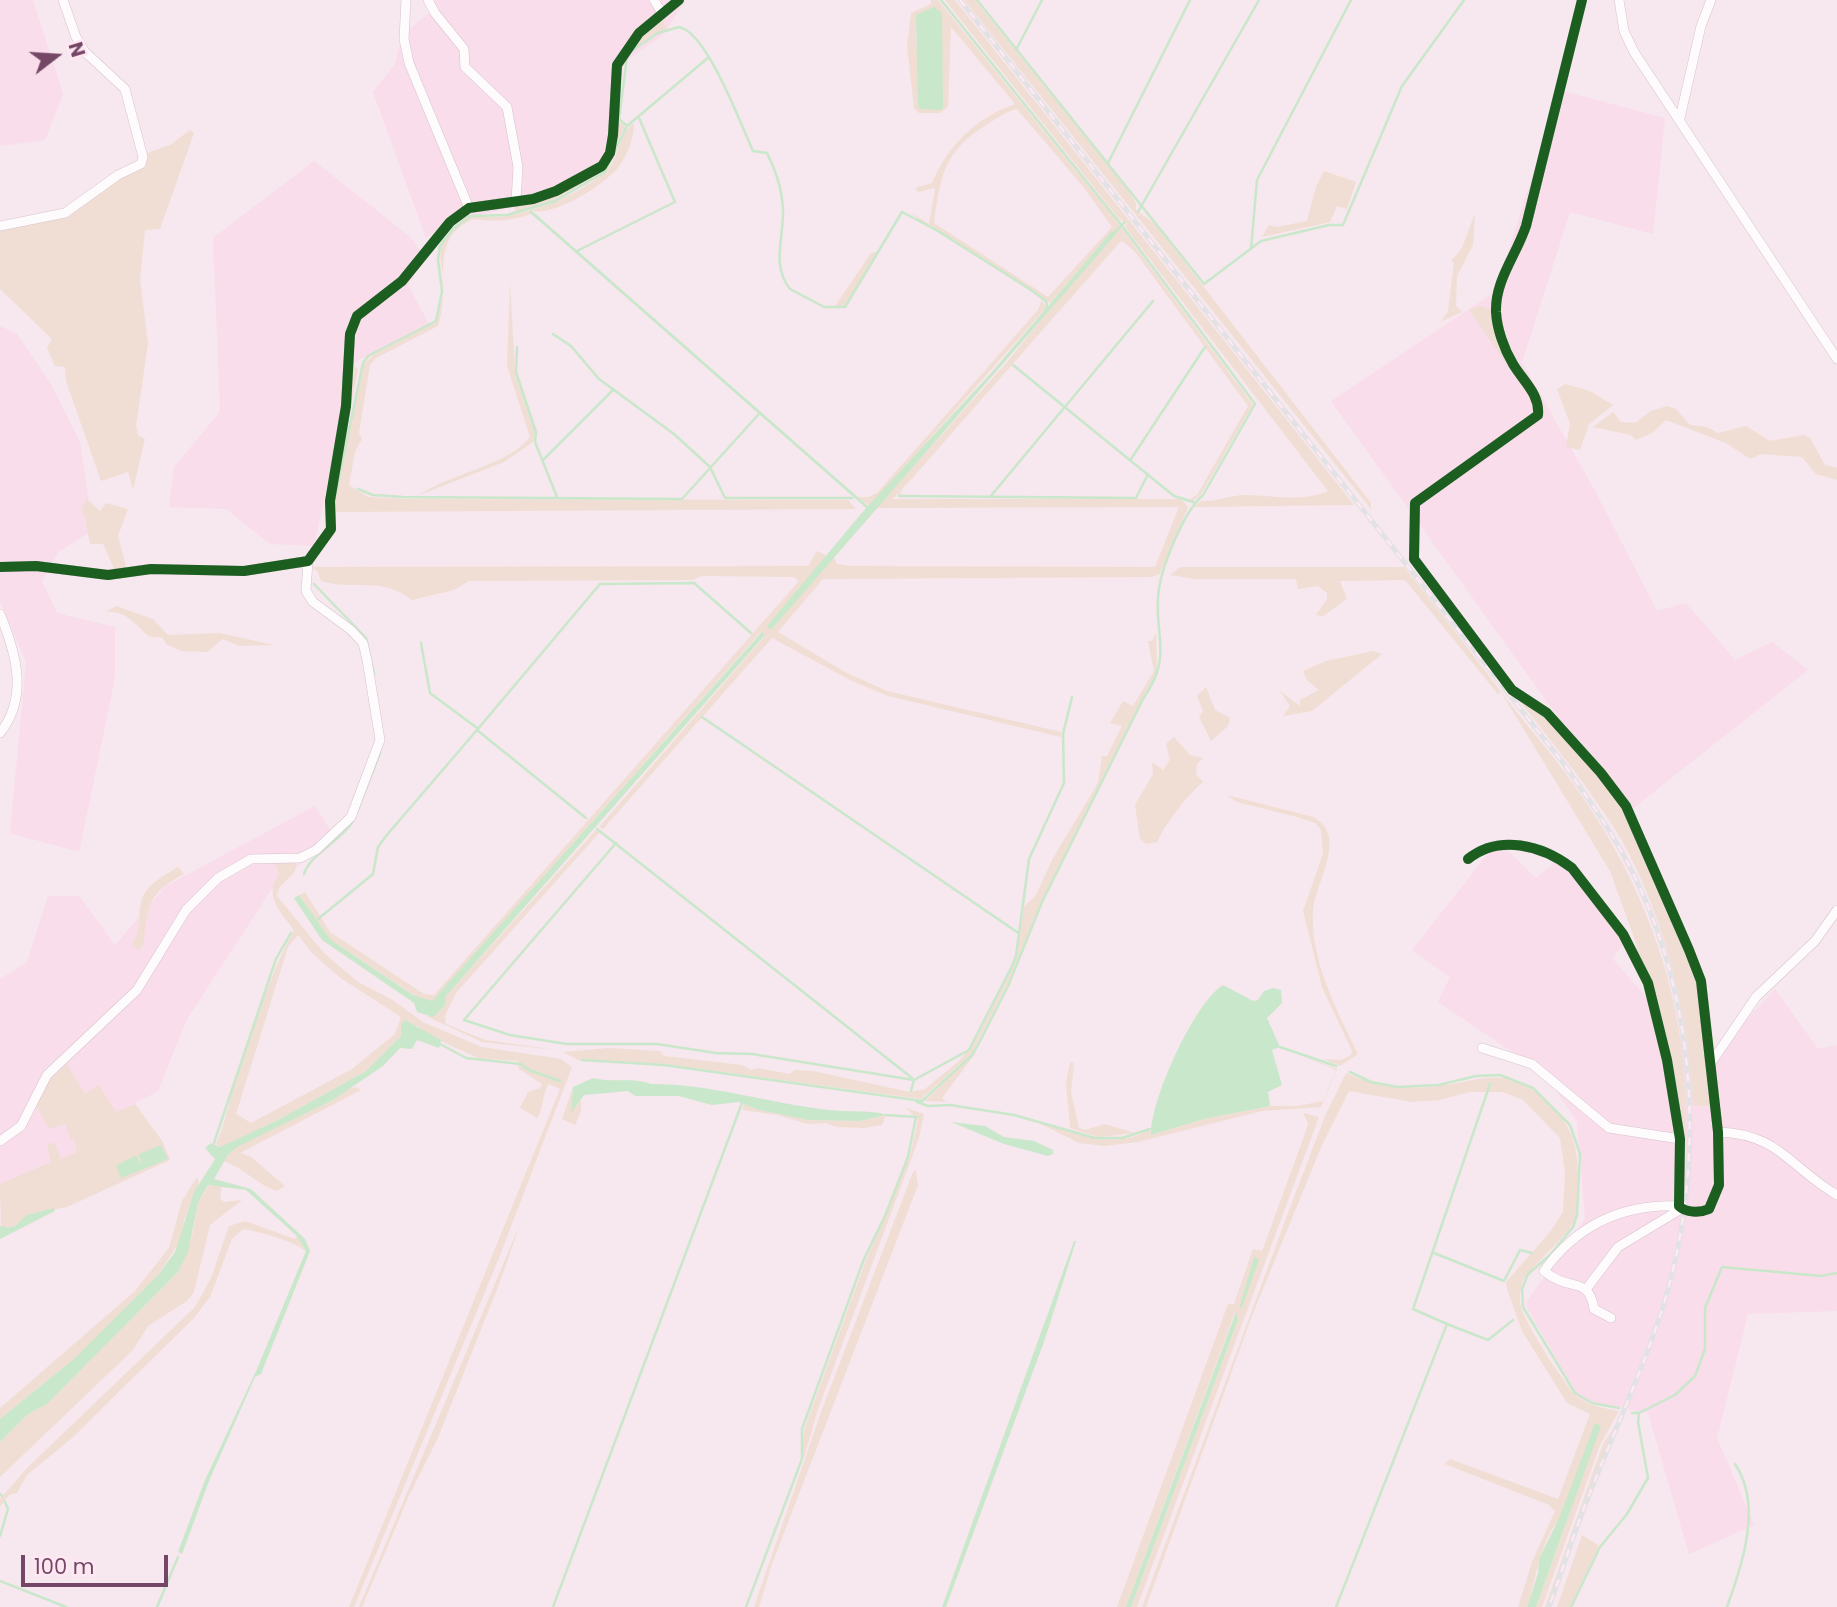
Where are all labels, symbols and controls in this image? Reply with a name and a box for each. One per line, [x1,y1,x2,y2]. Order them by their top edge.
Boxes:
north arrow [21,21,91,91]
text: N [62,39,92,60]
scale bar [24,1540,172,1584]
text: 100 m [34,1552,94,1581]

